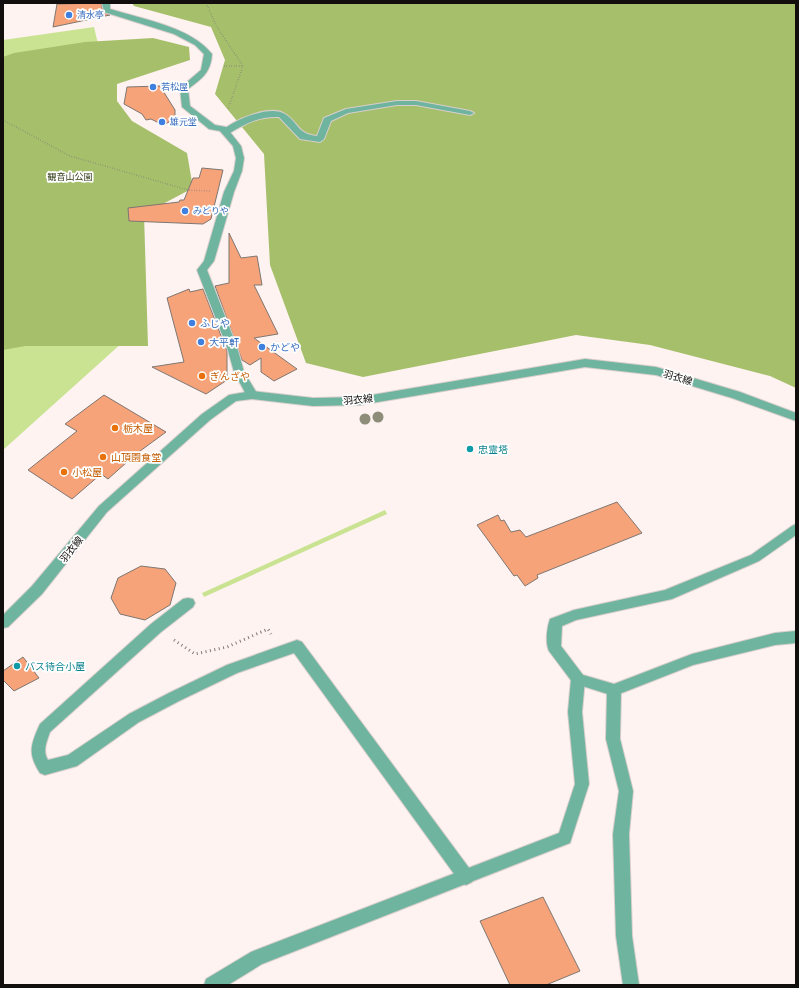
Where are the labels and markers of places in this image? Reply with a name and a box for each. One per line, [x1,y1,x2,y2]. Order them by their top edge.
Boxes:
place label: 清水亭 [77,9,104,20]
marker: 清水亭 [64,10,74,20]
place label: 若松屋 [161,81,188,92]
marker: 若松屋 [148,82,158,92]
place label: 雄元堂 [169,116,197,127]
marker: 雄元堂 [157,117,167,127]
place label: みどりや [193,205,229,216]
marker: みどりや [180,206,190,216]
place label: ふじや [200,317,230,330]
marker: ふじや [187,318,197,328]
place label: 大平軒 [209,336,239,349]
marker: 大平軒 [196,337,206,347]
place label: かどや [270,341,300,354]
marker: かどや [257,342,267,352]
place label: ぎんざや [210,370,250,383]
marker: ぎんざや [197,371,207,381]
place label: 栃木屋 [123,422,153,435]
marker: 栃木屋 [110,423,120,433]
place label: 忠霊塔 [478,443,508,456]
marker: 忠霊塔 [465,444,475,454]
place label: 山頂園食堂 [111,451,161,464]
marker: 山頂園食堂 [98,452,108,462]
place label: 小松屋 [72,466,102,479]
marker: 小松屋 [59,467,69,477]
place label: バス待合小屋 [25,660,85,673]
marker: バス待合小屋 [12,661,22,671]

